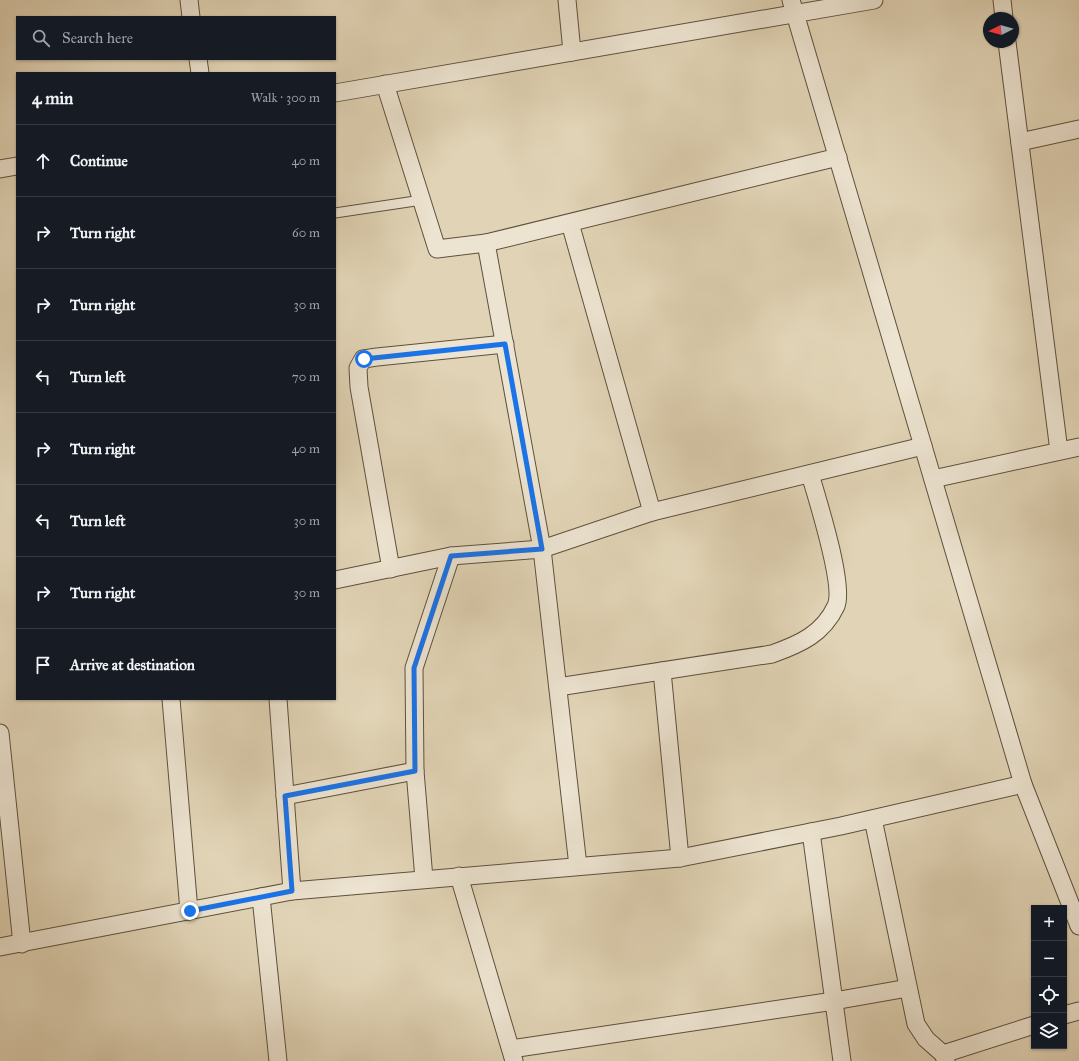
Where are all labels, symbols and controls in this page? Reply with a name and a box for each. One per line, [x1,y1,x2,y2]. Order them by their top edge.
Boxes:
north arrow [983,12,1019,48]
search box [16,16,336,60]
icon: search [30,27,52,49]
text: Search here [62,29,133,47]
text: 4 min [32,88,73,109]
text: Walk · 300 m [251,90,320,106]
icon: ahead [32,150,54,172]
text: Continue [70,152,128,170]
text: 40 m [291,153,320,169]
icon: right [32,222,54,244]
text: Turn right [70,224,135,242]
text: 60 m [292,225,320,241]
icon: right [32,294,54,316]
text: Turn right [70,296,135,314]
text: 30 m [294,297,320,313]
route start [355,350,373,368]
icon: left [32,366,54,388]
text: Turn left [70,368,126,386]
text: 70 m [292,369,320,385]
icon: right [32,438,54,460]
text: Turn right [70,440,135,458]
text: 40 m [291,441,320,457]
icon: left [32,510,54,532]
text: Turn left [70,512,126,530]
text: 30 m [294,513,320,529]
icon: right [32,582,54,604]
text: Turn right [70,584,135,602]
text: 30 m [294,585,320,601]
icon: arrive [32,654,54,676]
text: Arrive at destination [70,656,195,674]
route end [181,902,199,920]
map controls [1031,905,1067,1049]
button: + [1031,905,1067,941]
button: − [1031,941,1067,977]
button: locate [1031,977,1067,1013]
button: layers [1031,1013,1067,1049]

